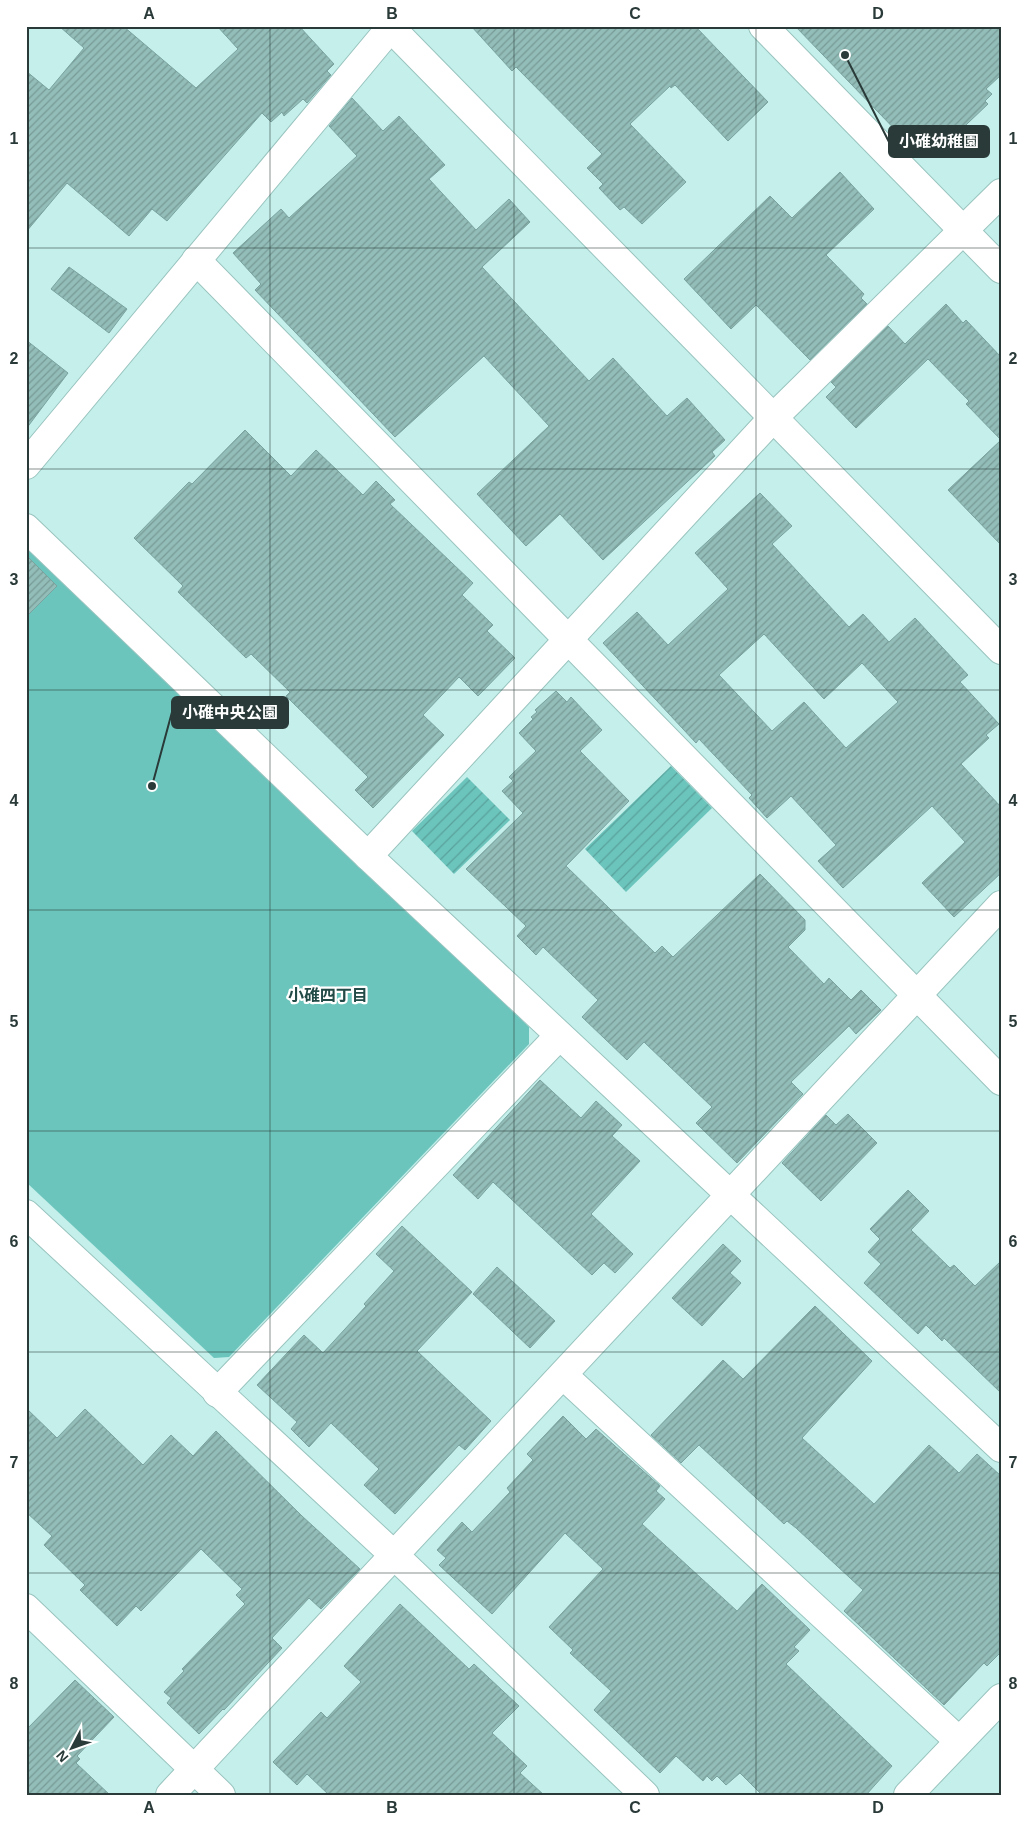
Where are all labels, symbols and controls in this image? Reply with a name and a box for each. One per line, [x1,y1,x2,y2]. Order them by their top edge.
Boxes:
text: A [143,5,155,22]
text: B [386,5,398,22]
text: C [629,5,641,22]
text: D [872,5,884,22]
callout: 小碓幼稚園 [889,126,989,157]
text: 1 [10,130,19,147]
text: 1 [1009,130,1018,147]
text: 小碓幼稚園 [899,133,979,150]
text: 2 [10,350,19,367]
text: 2 [1009,350,1018,367]
text: 3 [10,571,19,588]
text: 3 [1009,571,1018,588]
callout: 小碓中央公園 [172,697,288,728]
text: 小碓中央公園 [182,704,278,721]
text: 4 [10,792,19,809]
text: 4 [1009,792,1018,809]
district label: 小碓四丁目 [288,987,368,1004]
text: 5 [10,1013,19,1030]
text: 5 [1009,1013,1018,1030]
text: 6 [10,1233,19,1250]
text: 6 [1009,1233,1018,1250]
text: 7 [10,1454,19,1471]
text: 7 [1009,1454,1018,1471]
text: 8 [10,1675,19,1692]
text: 8 [1009,1675,1018,1692]
north arrow [48,1724,98,1774]
text: N [53,1747,72,1766]
text: A [143,1799,155,1816]
text: B [386,1799,398,1816]
text: C [629,1799,641,1816]
text: D [872,1799,884,1816]

